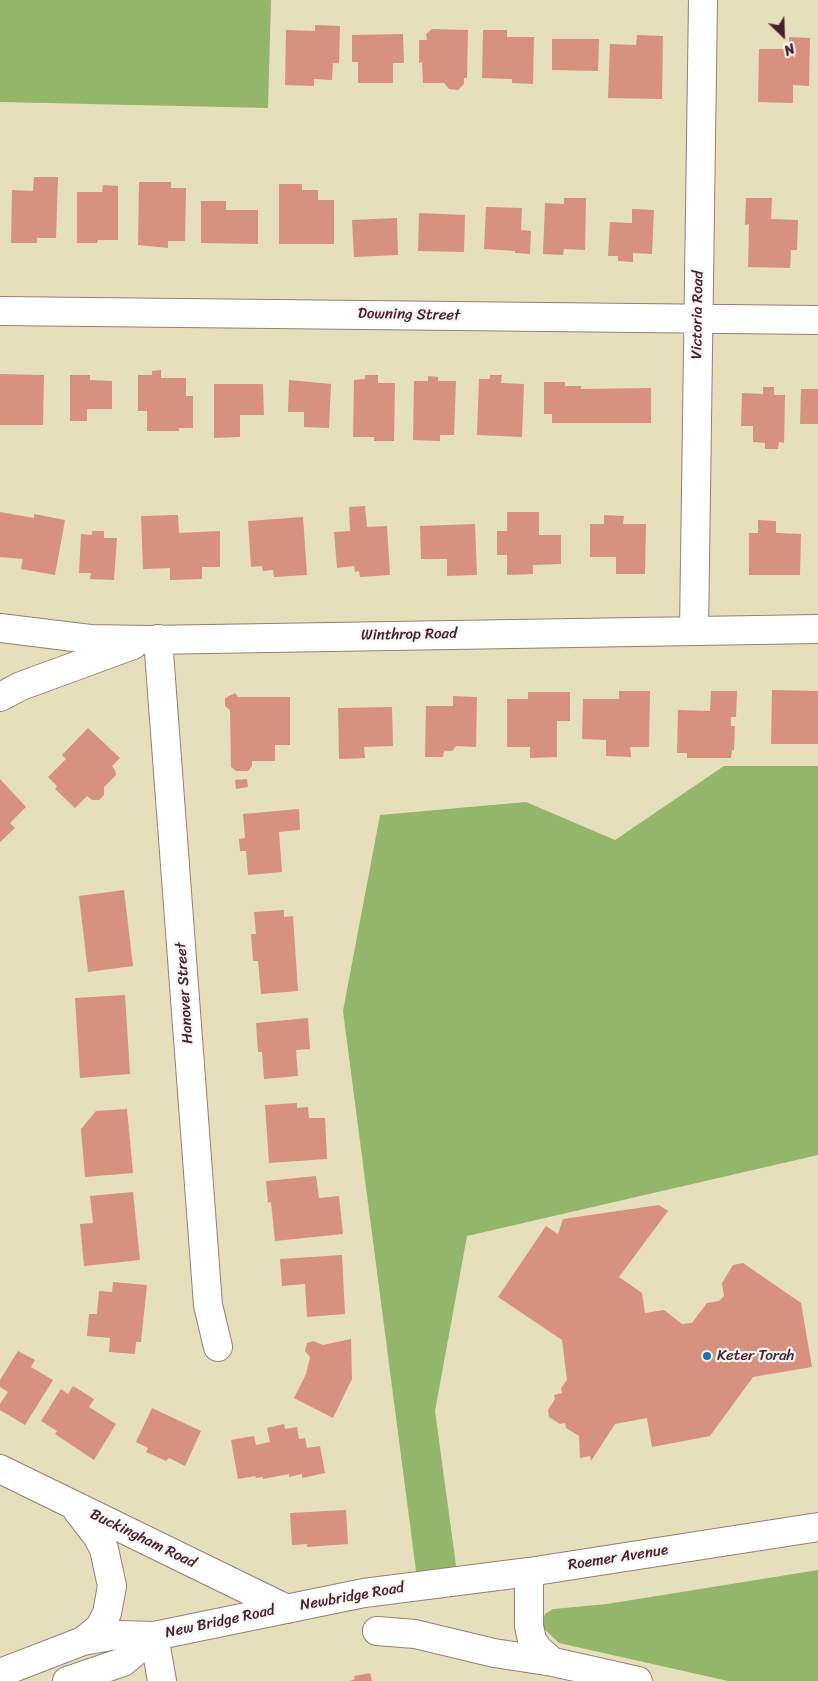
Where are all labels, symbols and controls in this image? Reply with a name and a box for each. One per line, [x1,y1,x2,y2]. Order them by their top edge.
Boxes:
north arrow [758,10,808,60]
text: N [780,36,799,63]
street label: Victoria Road [688,271,708,359]
street label: Downing Street [358,305,460,325]
street label: Winthrop Road [361,625,457,645]
street label: Hanover Street [172,942,198,1044]
place label: Keter Torah [717,1347,794,1365]
marker: Keter Torah [701,1350,713,1362]
street label: Buckingham Road [87,1506,199,1572]
street label: Roemer Avenue [567,1541,669,1575]
street label: Newbridge Road [298,1579,406,1615]
street label: New Bridge Road [164,1602,276,1642]

